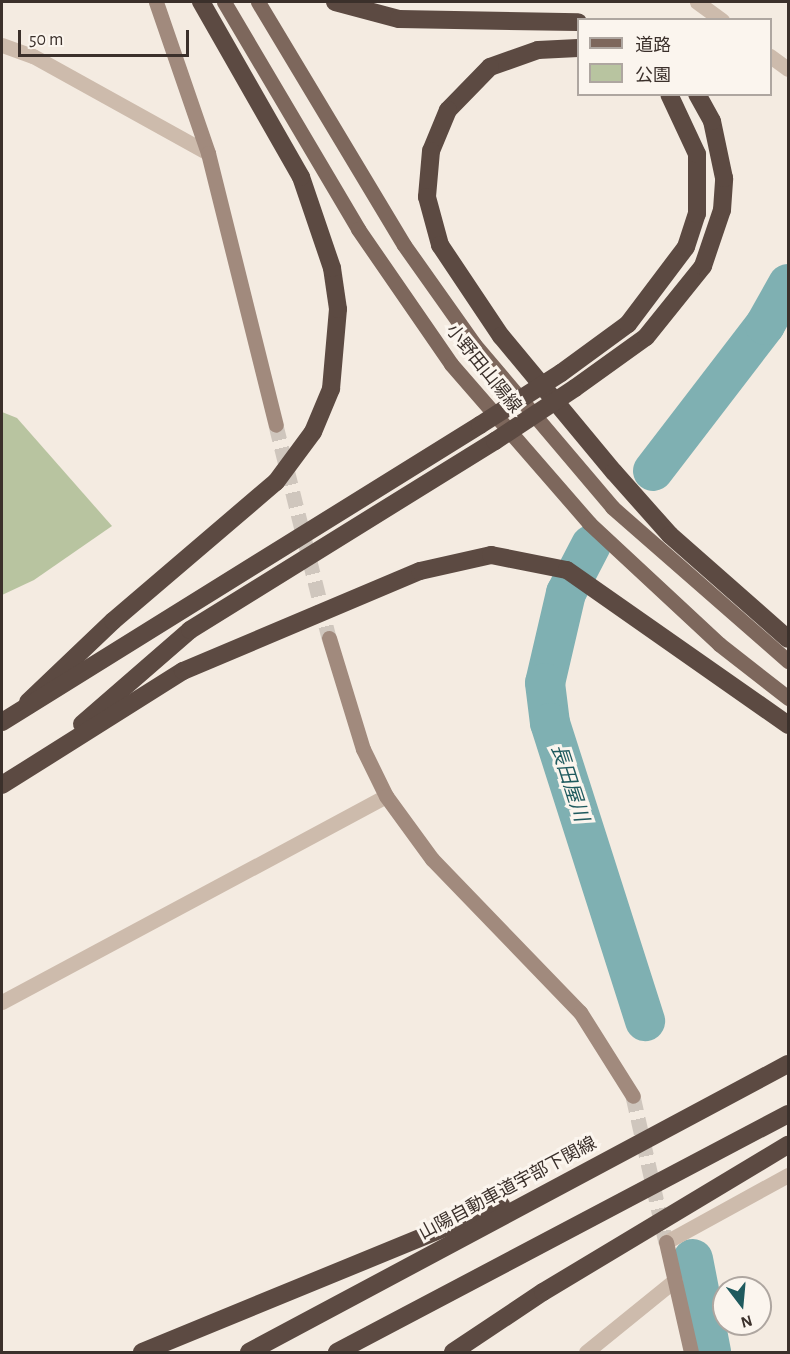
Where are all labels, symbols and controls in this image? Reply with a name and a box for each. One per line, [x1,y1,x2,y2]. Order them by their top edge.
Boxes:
scale bar [21,18,192,56]
legend [577,18,772,96]
text: 50 m [29,31,63,49]
text: 道路 [635,37,671,55]
text: 公園 [635,67,671,85]
street label: 小野田山陽線 [441,320,525,418]
water label: 長田屋川 [545,741,593,825]
street label: 山陽自動車道宇部下関線 [416,1133,600,1245]
north arrow [712,1276,772,1336]
text: N [739,1312,754,1331]

